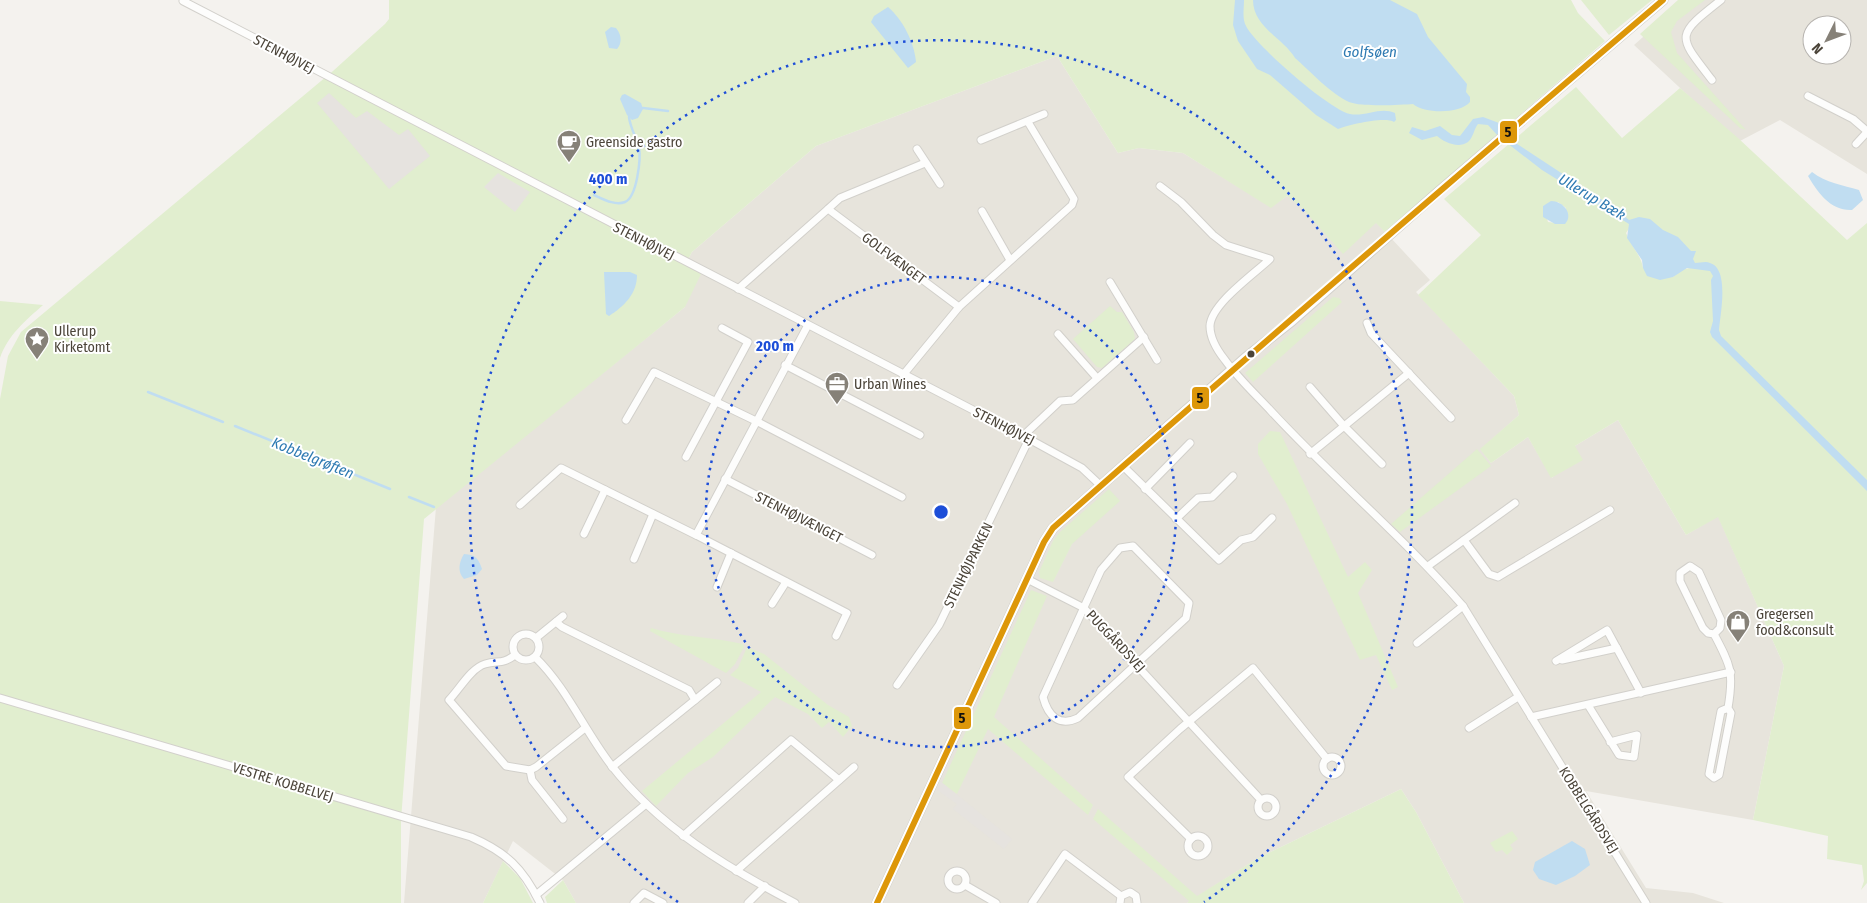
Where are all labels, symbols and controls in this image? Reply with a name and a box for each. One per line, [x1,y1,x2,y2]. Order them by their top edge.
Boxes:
north arrow [1802,15,1852,65]
street label: STENHØJVEJ [250,31,317,78]
text: N [1809,40,1827,57]
water label: Golfsøen [1343,43,1397,61]
line badge: 5 [1499,120,1518,144]
text: 5 [1505,124,1512,141]
cafe icon: Greenside gastro [556,129,582,163]
place label: Greenside gastro [586,134,682,151]
text: 400 m [589,170,627,188]
water label: Ullerup Bæk [1555,170,1629,224]
street label: STENHØJVEJ [610,219,677,264]
street label: GOLFVÆNGET [858,229,929,288]
place label: Ullerup Kirketomt [54,323,111,356]
place icon: Ullerup Kirketomt [24,326,50,360]
text: 200 m [755,337,794,355]
unlabelled marker [1246,349,1256,359]
office icon: Urban Wines [824,371,850,405]
place label: Urban Wines [854,376,926,393]
line badge: 5 [1191,386,1210,410]
text: 5 [1197,390,1204,407]
street label: STENHØJVEJ [970,404,1037,449]
water label: Kobbelgrøften [269,433,357,483]
street label: STENHØJVÆNGET [752,488,846,547]
centre of rings [932,503,950,521]
street label: STENHØJPARKEN [940,520,996,611]
street label: PUGGÅRDSVEJ [1083,606,1149,676]
place label: Gregersen food&consult [1756,606,1834,639]
shop icon: Gregersen food&consult [1725,609,1751,643]
line badge: 5 [953,706,972,730]
text: 5 [959,710,966,727]
street label: VESTRE KOBBELVEJ [230,759,335,806]
street label: KOBBELGÅRDSVEJ [1555,763,1623,857]

